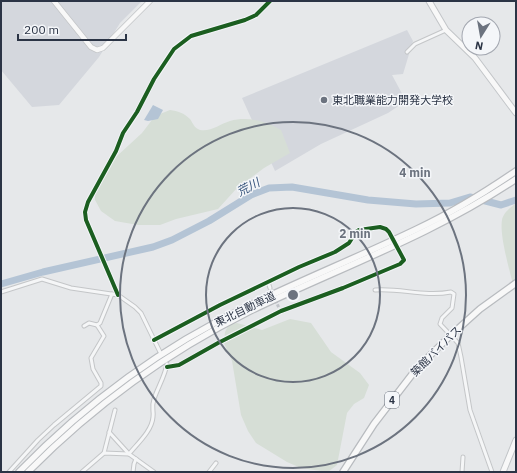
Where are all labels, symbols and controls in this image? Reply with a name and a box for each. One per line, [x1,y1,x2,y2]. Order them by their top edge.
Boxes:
scale bar [18,16,126,42]
north arrow [461,16,501,56]
text: 200 m [24,22,59,37]
text: N [474,38,484,53]
place label: 東北職業能力開発大学校 [332,93,453,107]
marker: 東北職業能力開発大学校 [319,95,329,105]
text: 4 min [399,165,431,180]
water label: 荒川 [234,174,264,199]
text: 2 min [339,226,371,241]
street label: 東北自動車道 [212,288,278,330]
centre of rings [286,288,300,302]
street label: 築館バイパス [408,323,464,379]
road number: 4 [385,392,399,408]

